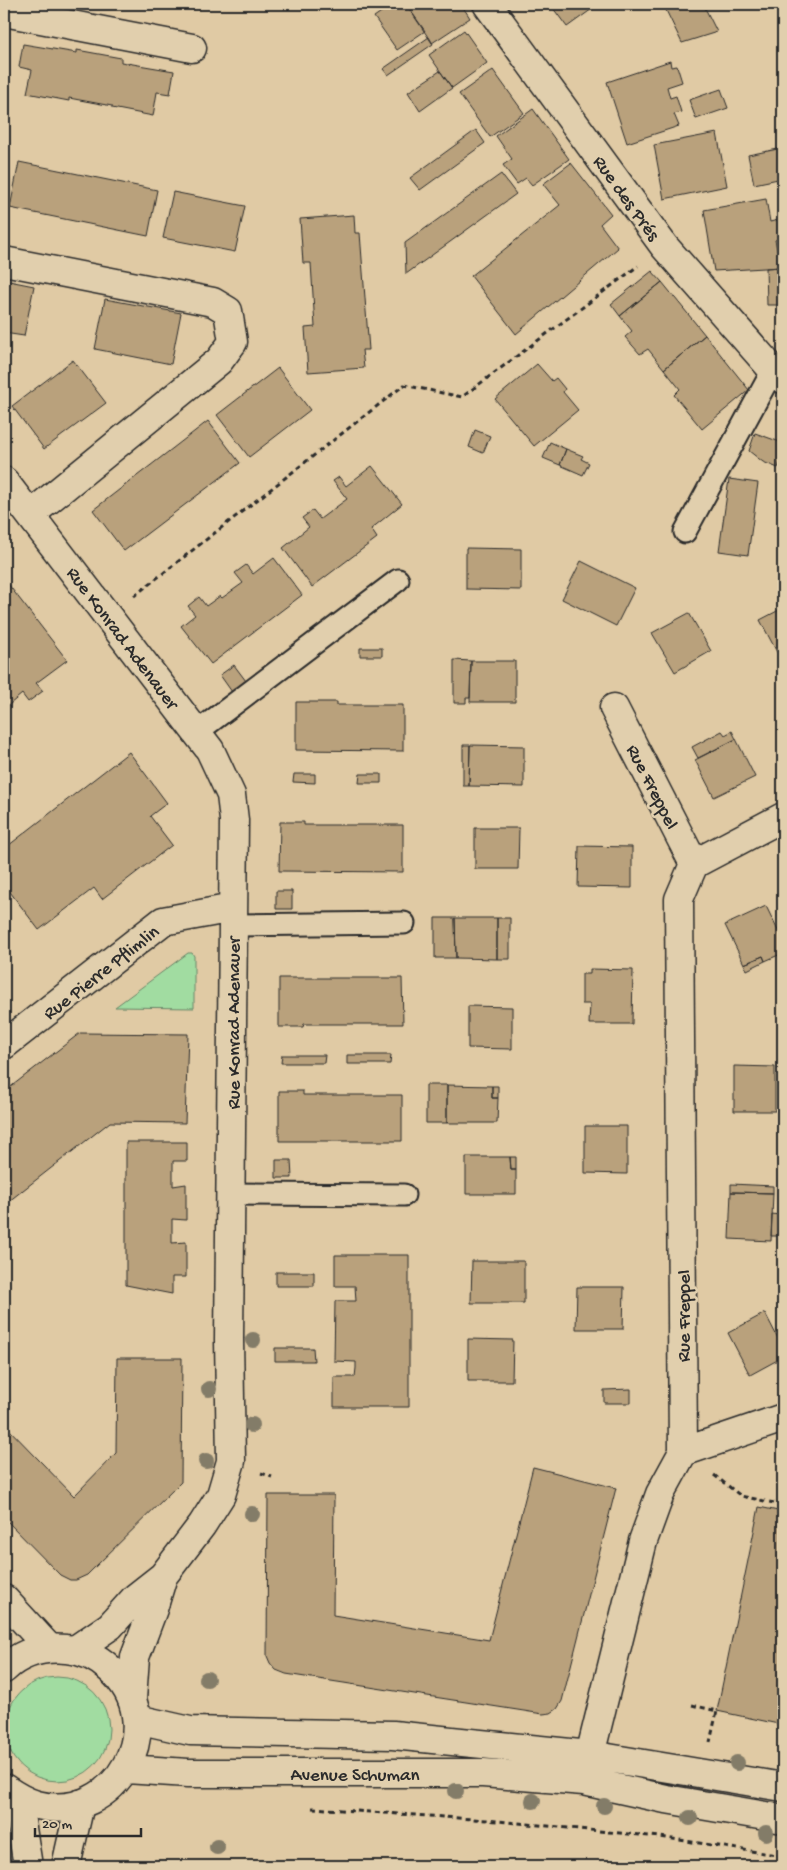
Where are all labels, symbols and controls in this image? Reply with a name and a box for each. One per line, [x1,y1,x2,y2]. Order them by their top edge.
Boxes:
street label: Rue des Prés [587,152,664,247]
street label: Rue Konrad Adenauer [60,563,184,717]
street label: Rue Freppel [620,741,682,834]
street label: Rue Pierre Pflimlin [40,921,165,1026]
street label: Rue Konrad Adenauer [224,934,247,1109]
street label: Rue Freppel [674,1270,697,1362]
street label: Avenue Schuman [290,1765,420,1788]
scale bar [35,1805,141,1837]
text: 20 m [42,1816,72,1834]

